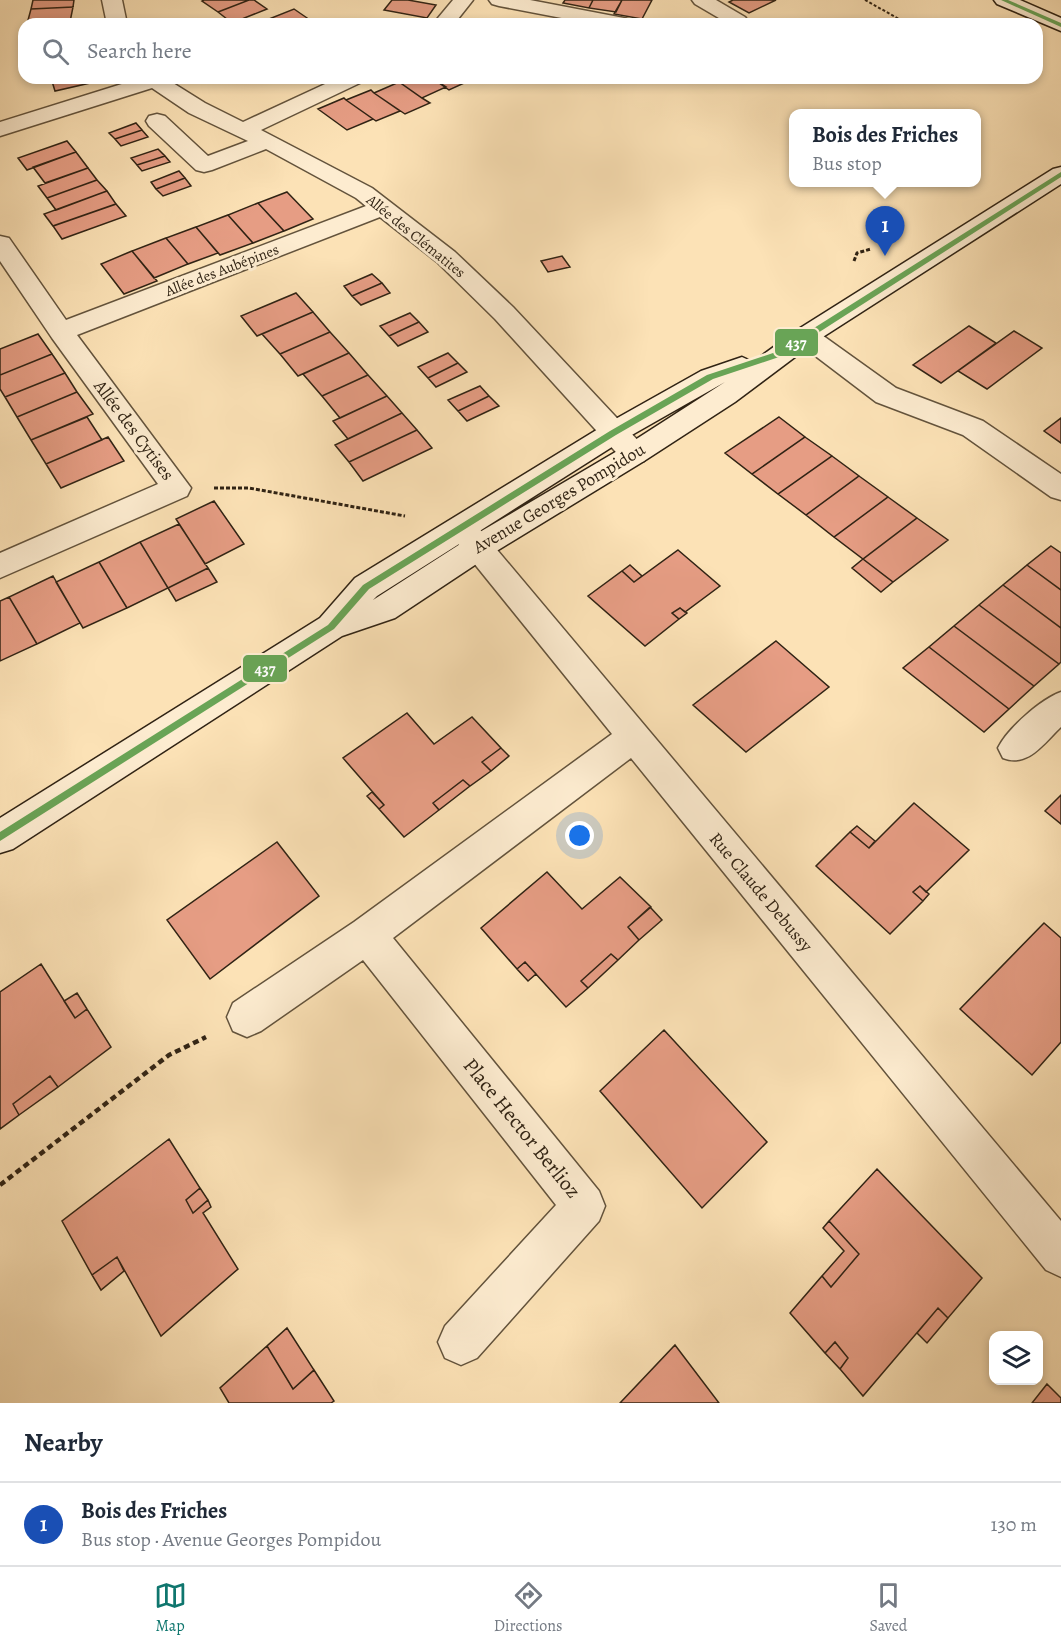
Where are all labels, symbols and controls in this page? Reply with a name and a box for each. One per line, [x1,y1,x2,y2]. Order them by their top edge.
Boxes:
search box [18,18,1043,84]
icon: search [39,35,72,68]
text: Search here [87,36,192,66]
popup [789,109,981,187]
text: Bois des Friches [812,120,958,150]
text: Bus stop [812,150,882,177]
street label: Allée des Clématites [361,189,470,282]
pin: 1 [866,206,904,256]
street label: Allée des Aubépines [161,239,282,301]
line badge: 437 [774,328,819,357]
text: 437 [785,333,807,355]
street label: Allée des Cytises [88,374,180,485]
street label: Avenue Georges Pompidou [468,437,650,559]
line badge: 437 [242,654,288,683]
text: 437 [254,659,276,681]
your location [565,821,594,850]
street label: Rue Claude Debussy [704,827,819,958]
street label: Place Hector Berlioz [457,1052,587,1204]
map controls [989,1331,1043,1385]
button: layers [989,1331,1043,1385]
text: Nearby [24,1425,103,1460]
text: Bois des Friches [81,1496,227,1526]
text: 1 [40,1511,47,1538]
text: 130 m [991,1511,1037,1538]
text: Bus stop · Avenue Georges Pompidou [81,1526,381,1553]
tab: Map [154,1579,187,1637]
tab: Directions [494,1579,562,1637]
tab: Saved [869,1579,907,1637]

